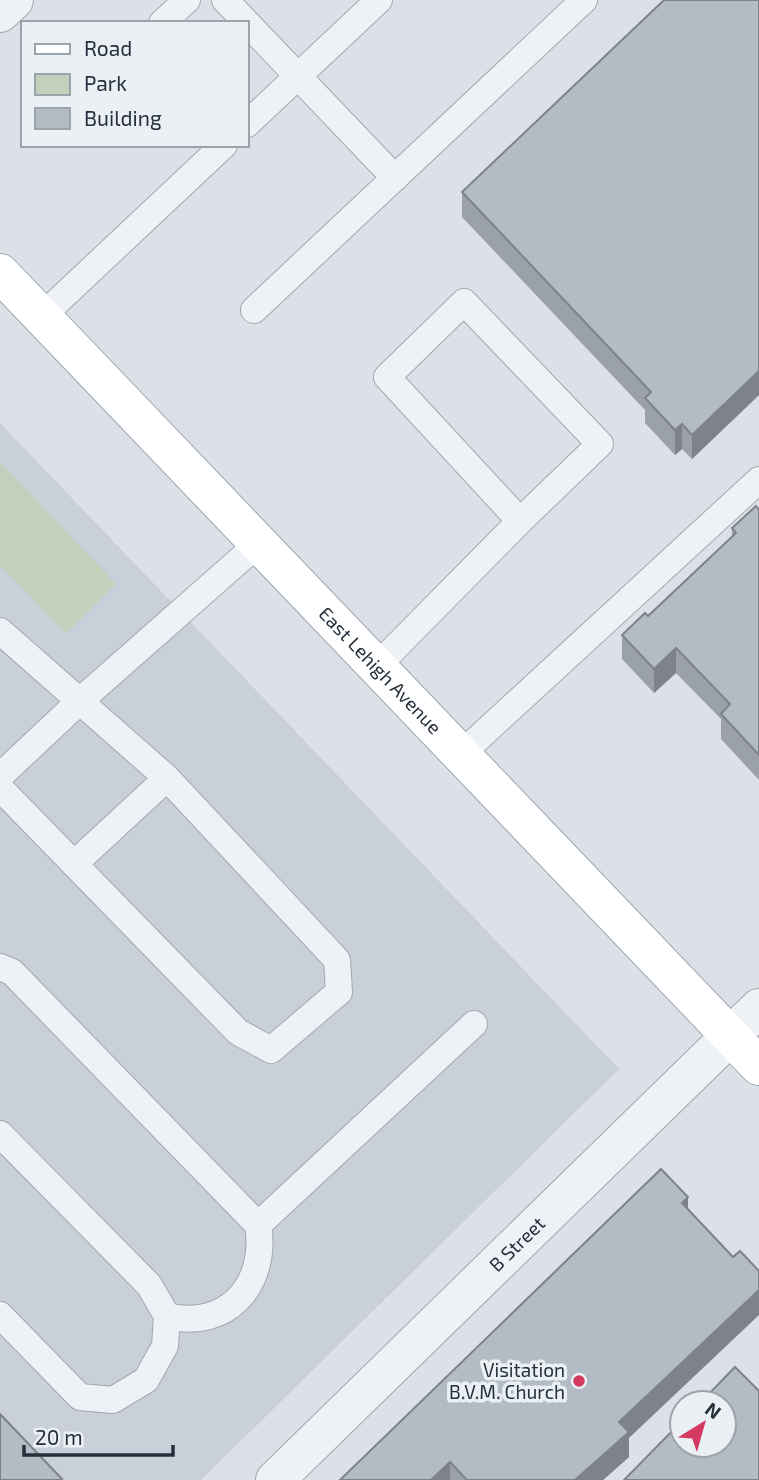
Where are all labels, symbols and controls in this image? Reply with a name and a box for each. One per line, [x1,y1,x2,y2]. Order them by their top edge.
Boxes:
legend [21,21,248,147]
text: Road [84,35,132,60]
text: Park [84,70,127,95]
text: Building [84,105,162,130]
street label: East Lehigh Avenue [315,602,447,738]
street label: B Street [484,1211,549,1276]
place label: Visitation B.V.M. Church [449,1358,565,1403]
marker: Visitation B.V.M. Church [571,1373,587,1389]
north arrow [668,1389,738,1459]
text: N [701,1397,726,1423]
scale bar [24,1414,173,1458]
text: 20 m [35,1424,83,1449]

